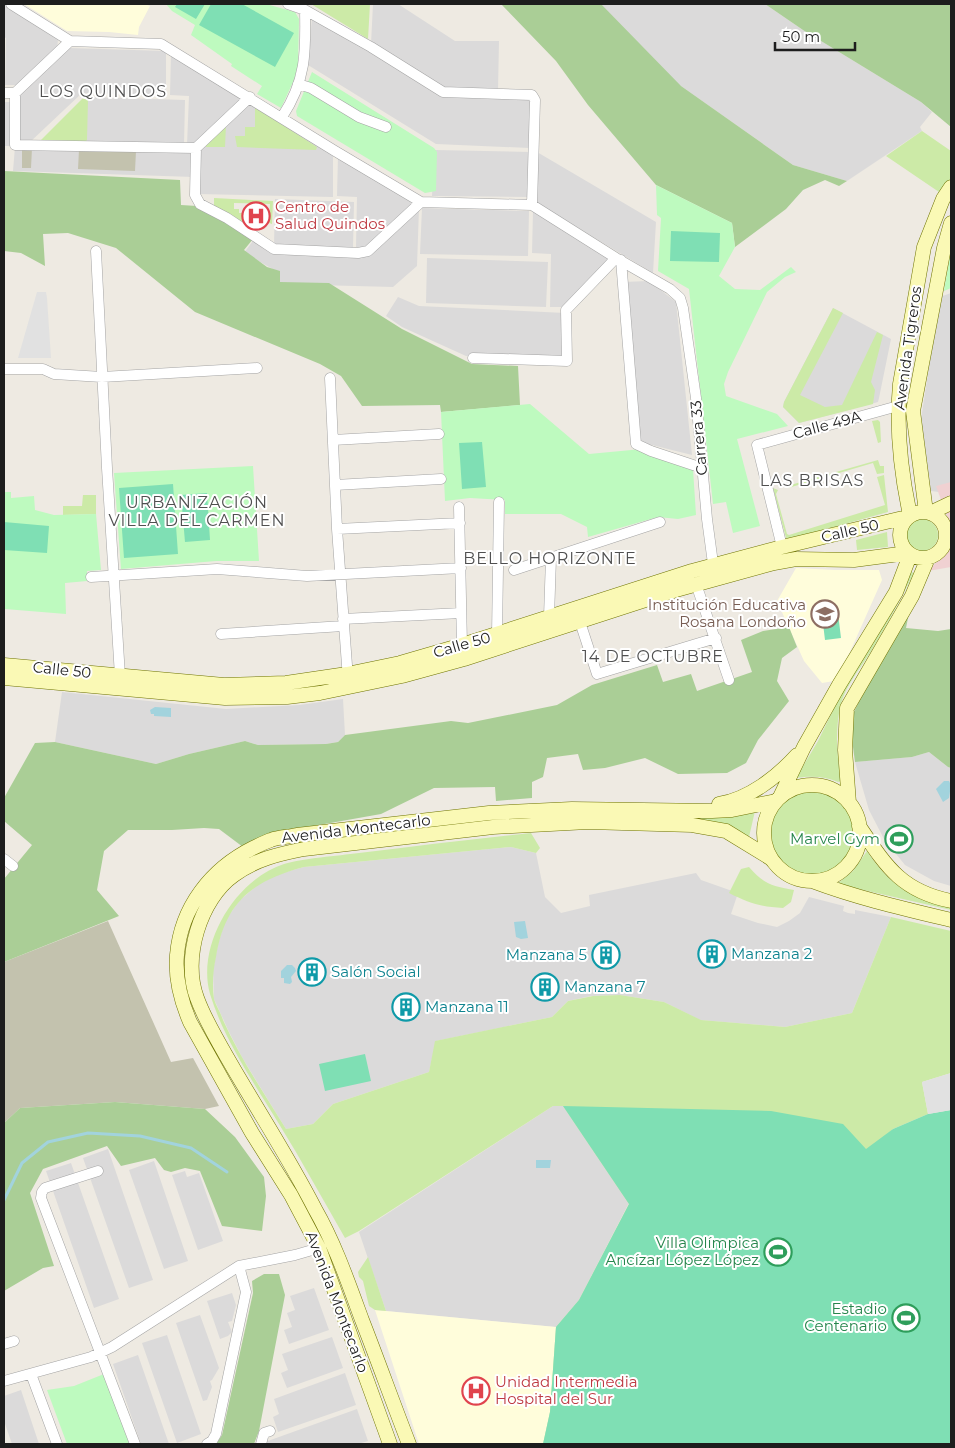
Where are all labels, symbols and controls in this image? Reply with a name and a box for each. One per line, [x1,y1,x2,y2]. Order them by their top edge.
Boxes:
scale bar [775,20,855,52]
text: 50 m [782,27,820,46]
district label: LOS QUINDOS [39,82,167,101]
place label: Centro de Salud Quindos [275,197,385,233]
hospital icon: Centro de Salud Quindos [241,201,271,231]
street label: Avenida Tigreros [889,285,926,411]
street label: Carrera 33 [686,400,711,476]
street label: Calle 49A [791,406,863,443]
district label: LAS BRISAS [760,471,864,490]
district label: URBANIZACIÓN VILLA DEL CARMEN [109,493,285,530]
street label: Calle 50 [819,515,881,546]
district label: BELLO HORIZONTE [463,549,637,568]
place label: Institución Educativa Rosana Londoño [648,595,806,631]
school or university icon: Institución Educativa Rosana Londoño [810,599,840,629]
street label: Calle 50 [431,627,493,662]
district label: 14 DE OCTUBRE [582,647,724,666]
street label: Calle 50 [32,657,92,682]
street label: Avenida Montecarlo [280,810,431,847]
sports icon: Marvel Gym [884,824,914,854]
place label: Marvel Gym [790,829,880,848]
building icon: Manzana 2 [697,939,727,969]
building icon: Manzana 5 [591,940,621,970]
place label: Manzana 2 [731,944,812,963]
place label: Manzana 5 [506,945,587,964]
building icon: Salón Social [297,957,327,987]
place label: Salón Social [331,962,420,981]
building icon: Manzana 7 [530,972,560,1002]
place label: Manzana 7 [564,977,646,996]
building icon: Manzana 11 [391,992,421,1022]
place label: Manzana 11 [425,997,509,1016]
street label: Avenida Montecarlo [302,1228,373,1375]
place label: Villa Olímpica Ancízar López López [605,1233,759,1269]
sports icon: Villa Olímpica Ancízar López López [763,1237,793,1267]
place label: Estadio Centenario [804,1299,887,1335]
sports icon: Estadio Centenario [891,1303,921,1333]
place label: Unidad Intermedia Hospital del Sur [495,1372,638,1408]
hospital icon: Unidad Intermedia Hospital del Sur [461,1376,491,1406]

